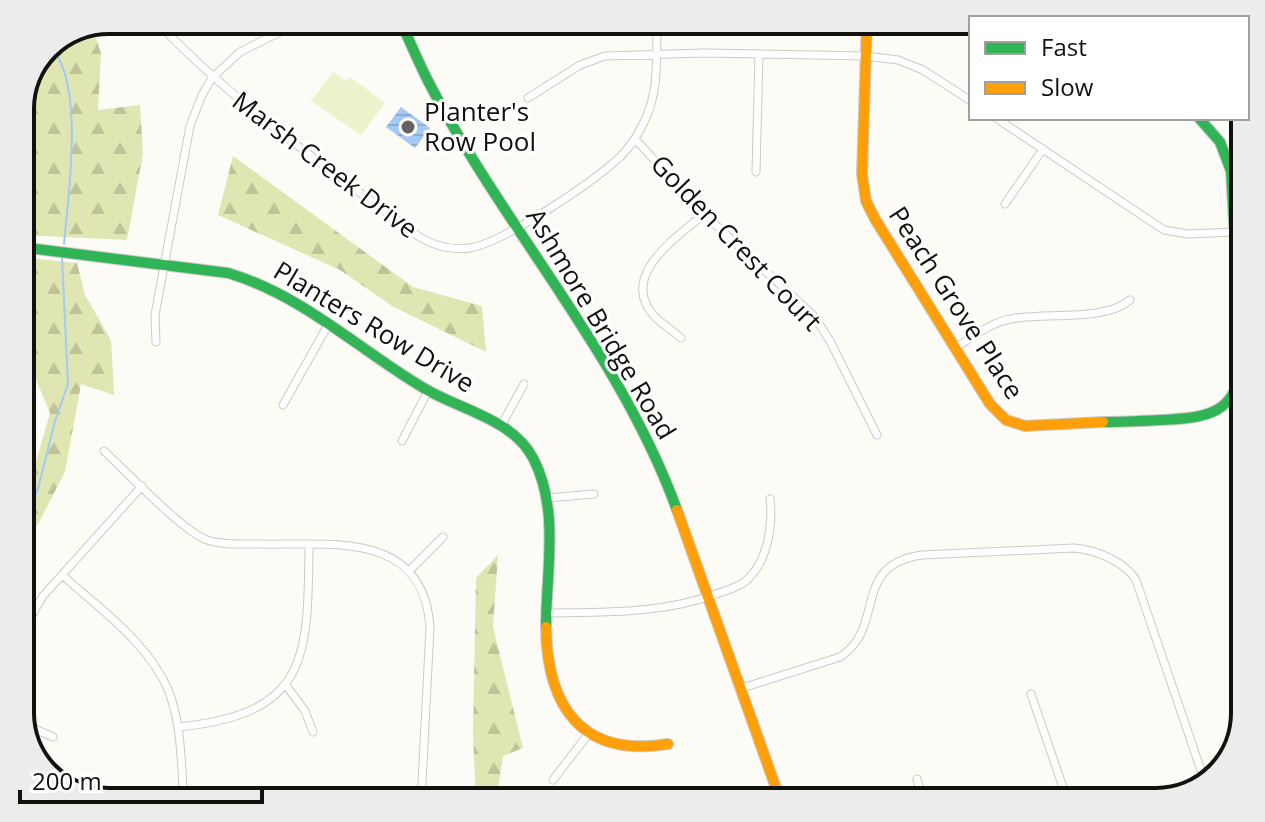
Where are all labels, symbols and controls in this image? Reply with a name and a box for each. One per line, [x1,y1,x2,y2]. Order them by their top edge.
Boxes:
legend [969,16,1249,120]
text: Fast [1041,30,1087,63]
text: Slow [1041,70,1094,103]
street label: Marsh Creek Drive [225,82,426,246]
place label: Planter's Row Pool [424,93,536,159]
marker: Planter's Row Pool [399,118,417,136]
street label: Golden Crest Court [643,146,830,338]
street label: Peach Grove Place [881,199,1033,406]
street label: Ashmore Bridge Road [518,201,685,446]
street label: Planters Row Drive [267,252,482,400]
scale bar [20,754,262,804]
text: 200 m [32,764,102,797]

